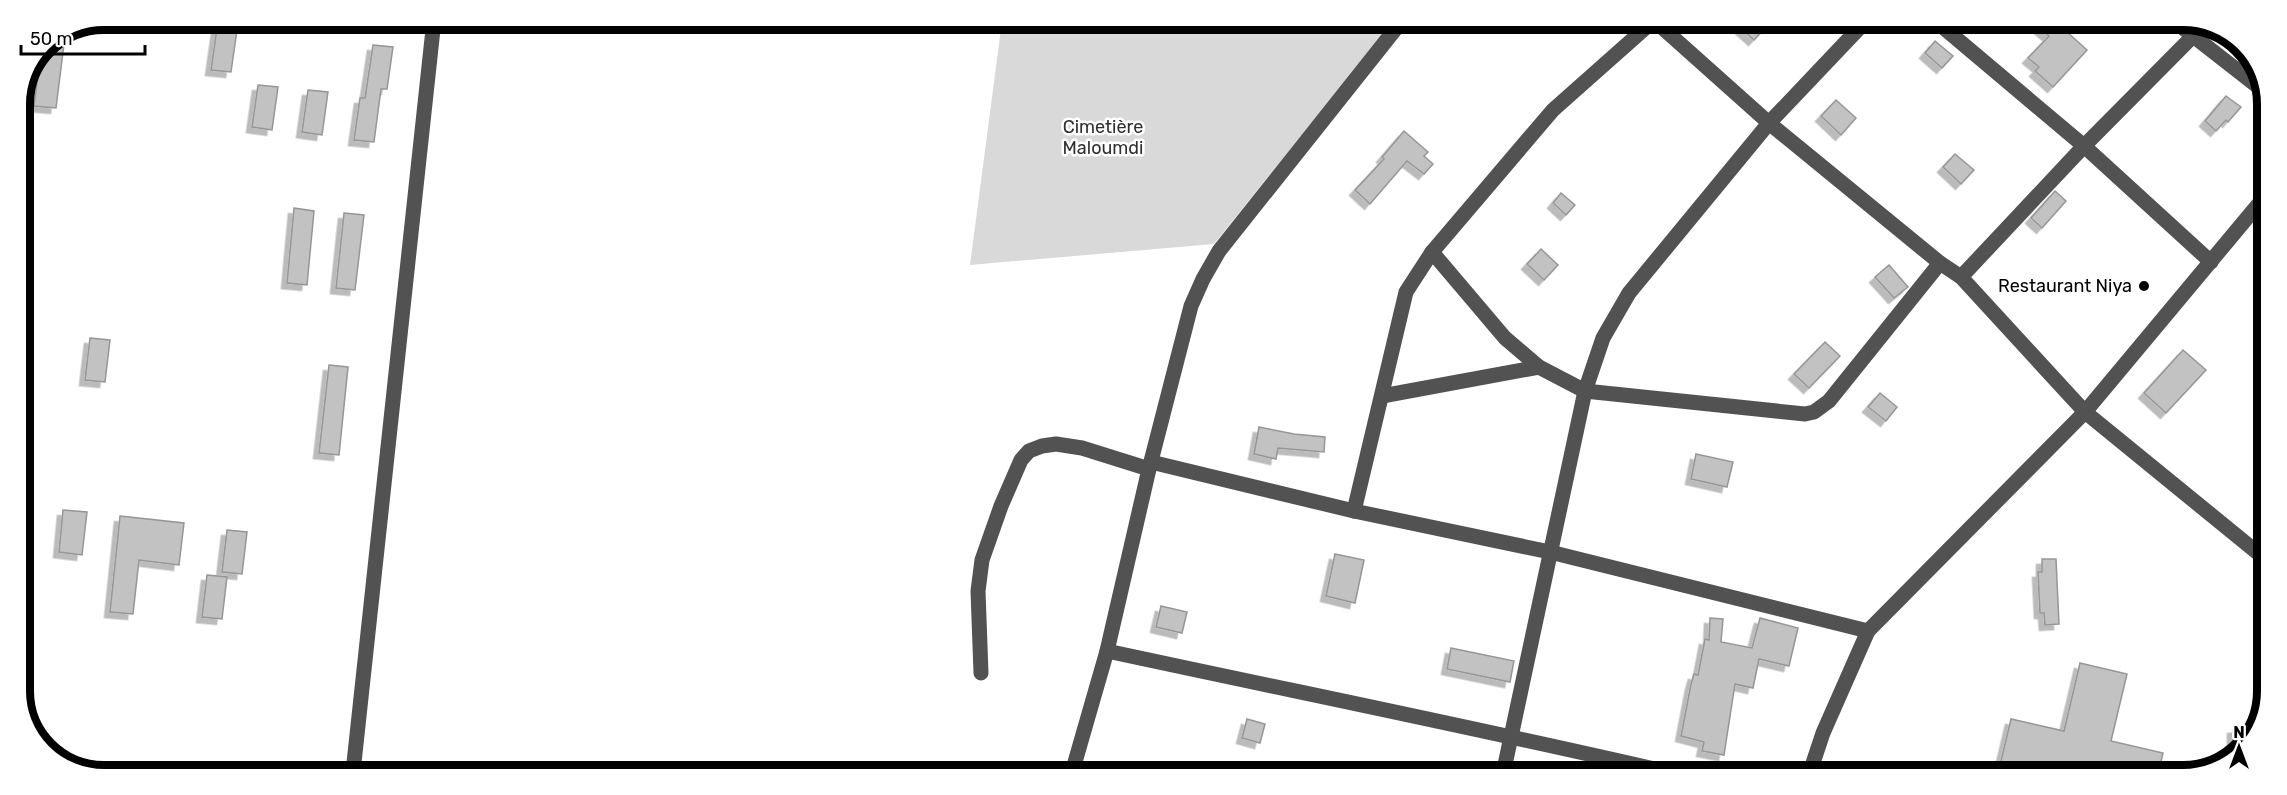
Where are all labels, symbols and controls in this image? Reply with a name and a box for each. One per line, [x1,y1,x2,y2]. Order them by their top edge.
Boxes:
scale bar [21,18,146,56]
text: 50 m [30,28,73,50]
park label: Cimetière Maloumdi [1063,116,1143,159]
place label: Restaurant Niya [1998,275,2132,297]
marker: Restaurant Niya [2137,279,2151,293]
north arrow [2209,717,2269,777]
text: N [2233,723,2245,742]

